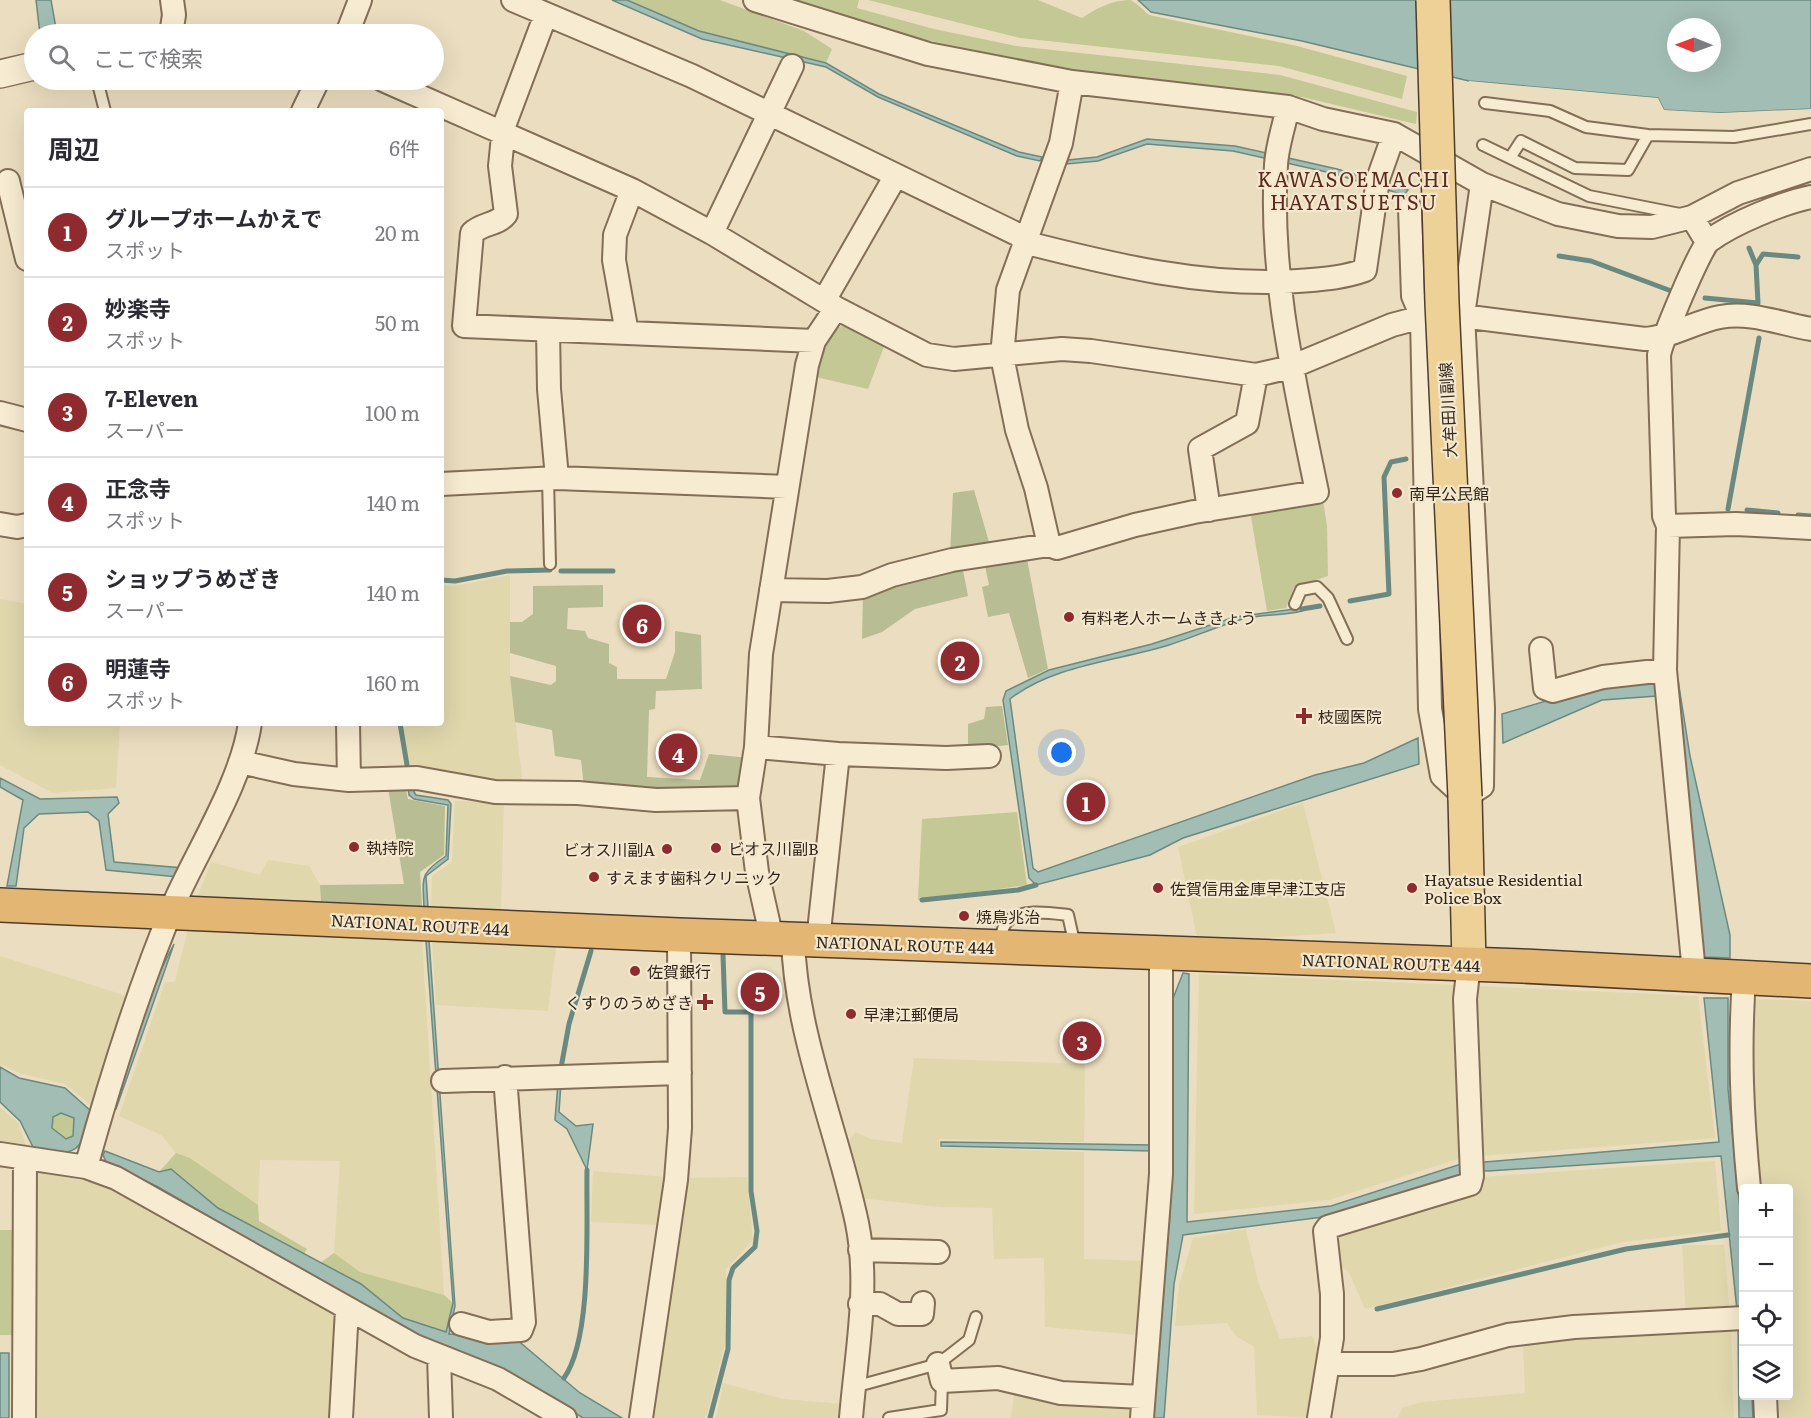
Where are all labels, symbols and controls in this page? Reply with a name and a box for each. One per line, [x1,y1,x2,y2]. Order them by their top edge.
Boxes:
north arrow [1667,18,1721,72]
search box [24,24,444,90]
icon: search [45,41,78,74]
text: ここで検索 [93,41,203,74]
text: 周辺 [48,128,100,167]
text: 6件 [389,132,420,162]
district label: KAWASOEMACHI HAYATSUETSU [1257,163,1451,216]
text: グループホームかえで [105,201,322,234]
text: 1 [63,217,72,247]
text: 20 m [375,217,420,247]
text: スポット [105,234,185,264]
text: 妙楽寺 [105,291,171,324]
text: 2 [62,307,73,337]
text: 50 m [375,307,420,337]
text: スポット [105,324,185,354]
street label: 大牟田川副線 [1433,361,1461,459]
text: 7-Eleven [105,381,198,414]
text: 3 [62,397,73,427]
text: 100 m [365,397,420,427]
text: スーパー [105,414,185,444]
text: 正念寺 [105,471,171,504]
place label: 南早公民館 [1409,481,1489,505]
marker: 南早公民館 [1390,486,1404,500]
text: 4 [61,487,74,517]
text: 140 m [367,487,420,517]
text: スポット [105,504,185,534]
text: ショップうめざき [105,561,281,594]
text: 5 [62,577,73,607]
text: 140 m [367,577,420,607]
text: スーパー [105,594,185,624]
pin: 6 [622,602,662,646]
place label: 有料老人ホームききょう [1081,605,1257,629]
marker: 有料老人ホームききょう [1062,610,1076,624]
pin: 2 [940,638,980,684]
text: 明蓮寺 [105,651,171,684]
text: 6 [62,667,73,697]
text: 160 m [366,667,420,697]
text: スポット [105,684,185,714]
place label: 枝國医院 [1318,704,1382,728]
marker: 枝國医院 [1295,707,1313,725]
pin: 4 [658,730,698,776]
your location [1047,738,1076,767]
pin: 1 [1066,780,1106,824]
place label: 執持院 [366,835,414,859]
place label: ビオス川副B [728,836,819,860]
place label: ビオス川副A [563,837,655,861]
marker: 執持院 [347,840,361,854]
marker: ビオス川副B [709,841,723,855]
marker: ビオス川副A [660,842,674,856]
place label: すえます歯科クリニック [606,865,782,889]
place label: Hayatsue Residential Police Box [1424,867,1583,909]
marker: すえます歯科クリニック [587,870,601,884]
place label: 佐賀信用金庫早津江支店 [1170,876,1346,900]
marker: 佐賀信用金庫早津江支店 [1151,881,1165,895]
marker: Hayatsue Residential Police Box [1405,881,1419,895]
place label: 焼鳥兆治 [976,904,1040,928]
street label: NATIONAL ROUTE 444 [330,907,510,941]
marker: 焼鳥兆治 [957,909,971,923]
street label: NATIONAL ROUTE 444 [815,929,995,959]
street label: NATIONAL ROUTE 444 [1301,947,1481,977]
place label: 佐賀銀行 [647,959,711,983]
marker: 佐賀銀行 [628,964,642,978]
pin: 5 [740,970,780,1014]
place label: くすりのうめざき [565,990,693,1014]
marker: くすりのうめざき [698,995,712,1009]
place label: 早津江郵便局 [863,1002,959,1026]
marker: 早津江郵便局 [844,1007,858,1021]
pin: 3 [1062,1018,1102,1064]
map controls [1739,1184,1793,1400]
button: + [1739,1184,1793,1238]
button: − [1739,1238,1793,1292]
button: locate [1739,1292,1793,1346]
button: layers [1739,1346,1793,1400]

